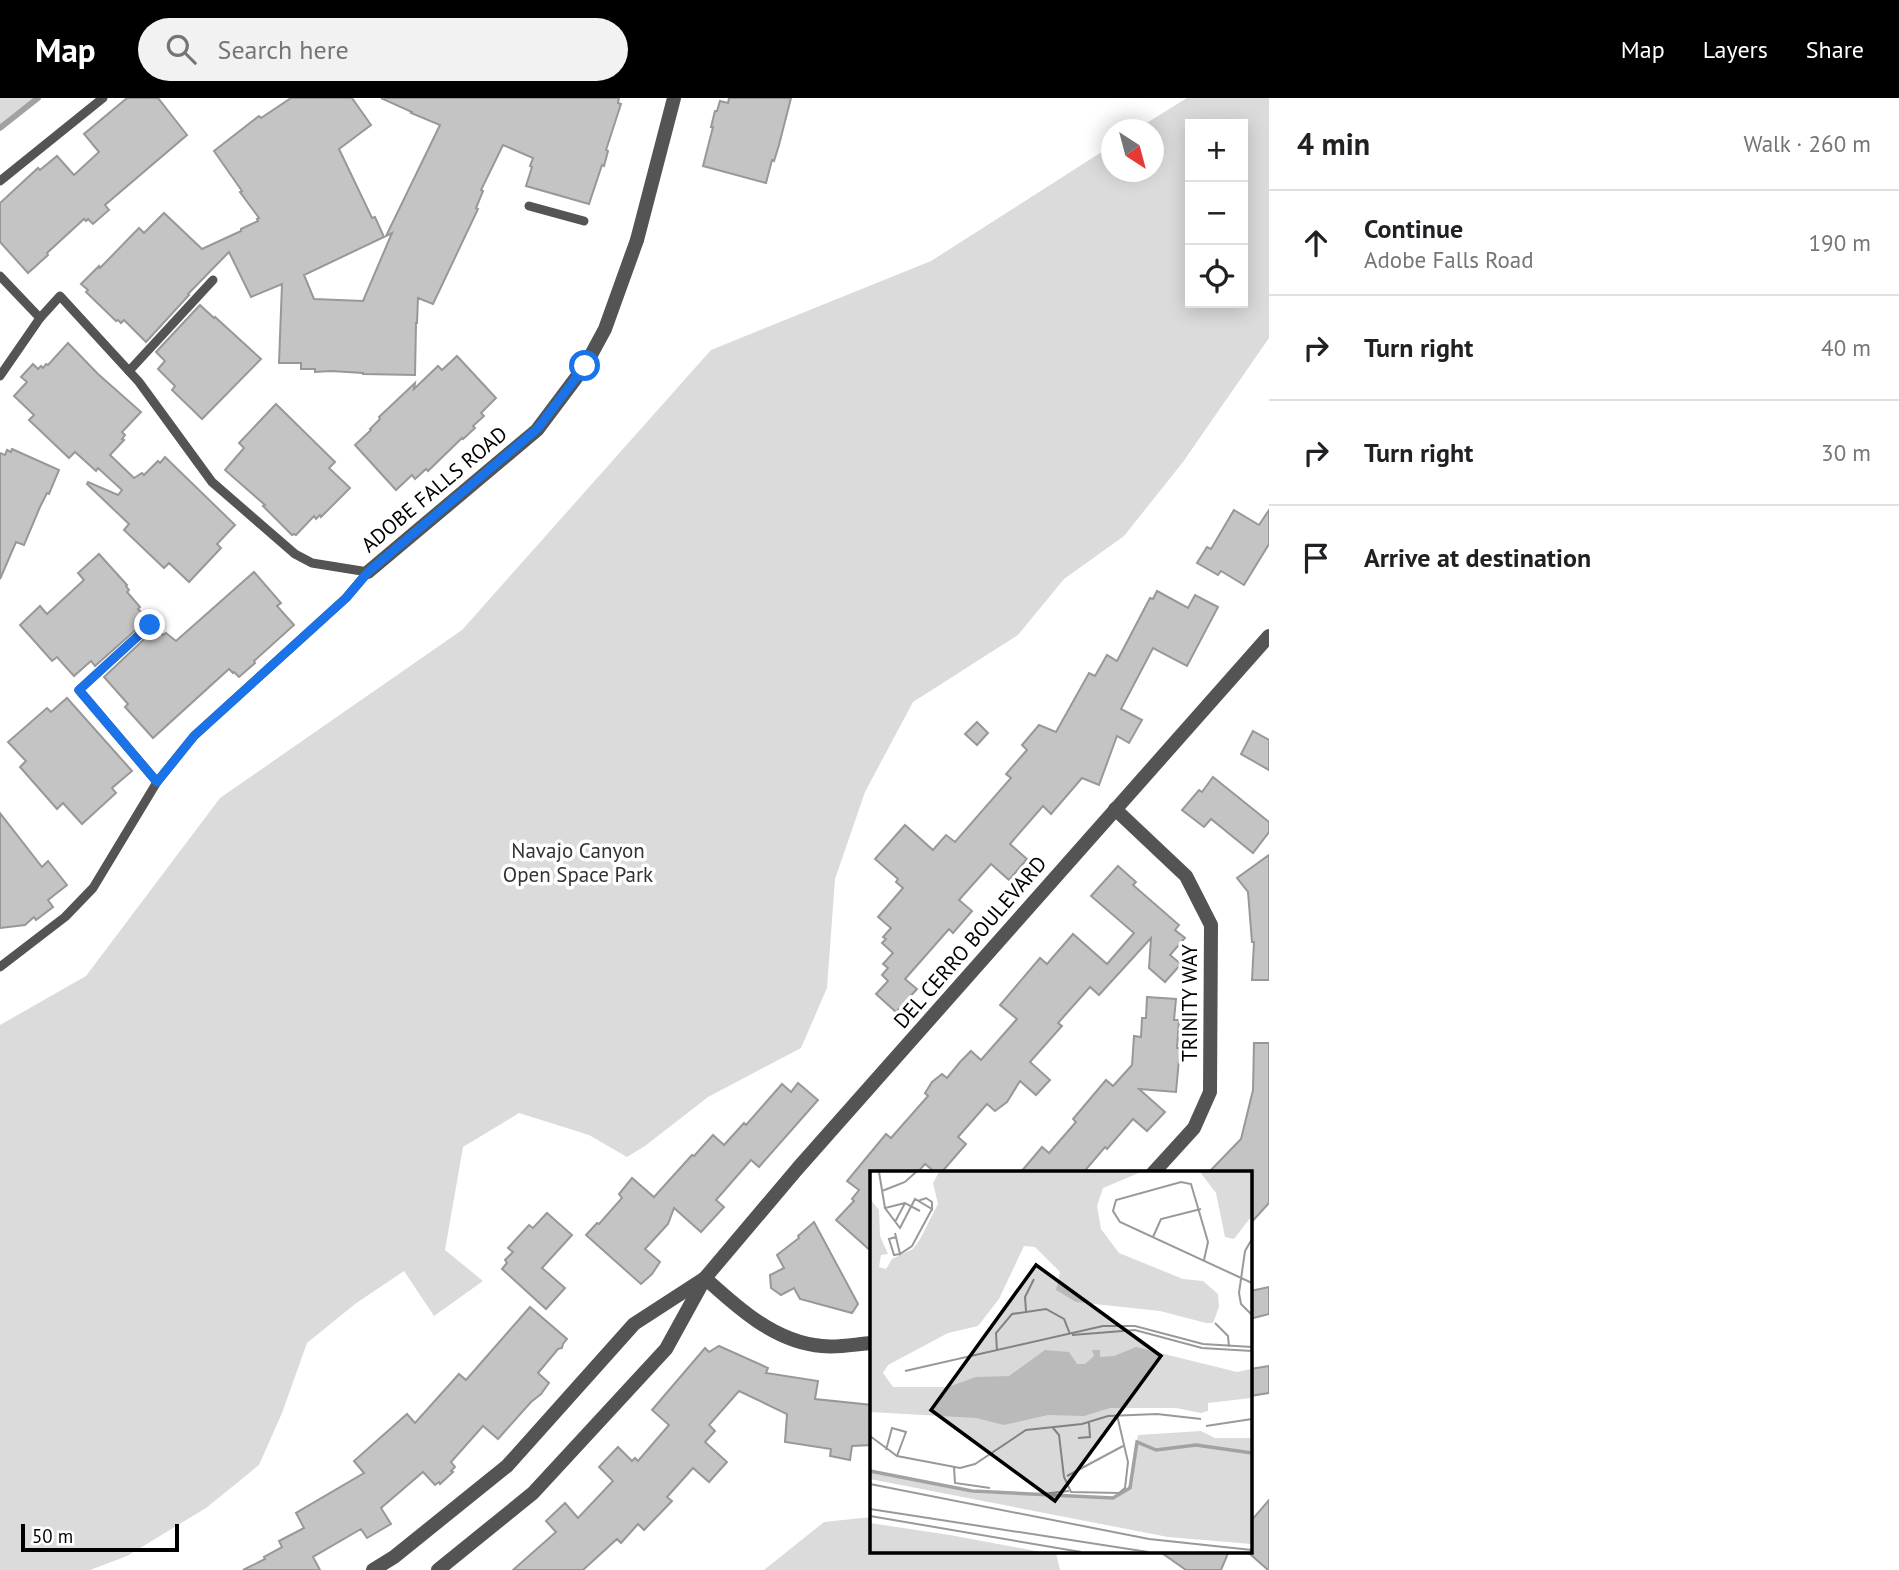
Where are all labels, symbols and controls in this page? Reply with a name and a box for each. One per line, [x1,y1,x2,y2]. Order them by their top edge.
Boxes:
search box [138,18,628,81]
text: Map [35,28,96,71]
icon: search [162,30,200,68]
text: Search here [218,33,349,66]
text: Map [1621,34,1665,65]
text: Layers [1703,34,1768,65]
text: Share [1806,34,1864,65]
north arrow [1101,119,1164,182]
map controls [1185,119,1248,308]
button: + [1185,119,1248,182]
text: 4 min [1297,124,1370,163]
text: Walk · 260 m [1744,129,1871,158]
button: − [1185,182,1248,245]
text: Continue [1364,212,1463,245]
icon: ahead [1297,224,1335,262]
text: 190 m [1809,228,1871,257]
button: locate [1185,245,1248,308]
text: Adobe Falls Road [1364,245,1534,274]
icon: right [1297,329,1335,367]
text: Turn right [1364,331,1473,364]
text: 40 m [1821,333,1871,362]
route start [569,350,600,381]
street label: ADOBE FALLS ROAD [355,420,513,558]
icon: right [1297,434,1335,472]
text: Turn right [1364,436,1473,469]
text: 30 m [1821,438,1871,467]
icon: arrive [1297,539,1335,577]
text: Arrive at destination [1364,541,1591,574]
route end [134,609,165,640]
park label: Navajo Canyon Open Space Park [503,837,653,888]
street label: DEL CERRO BOULEVARD [888,850,1052,1034]
street label: TRINITY WAY [1176,944,1203,1062]
inset map [870,1171,1252,1552]
scale bar [21,1521,178,1553]
text: 50 m [32,1524,73,1548]

